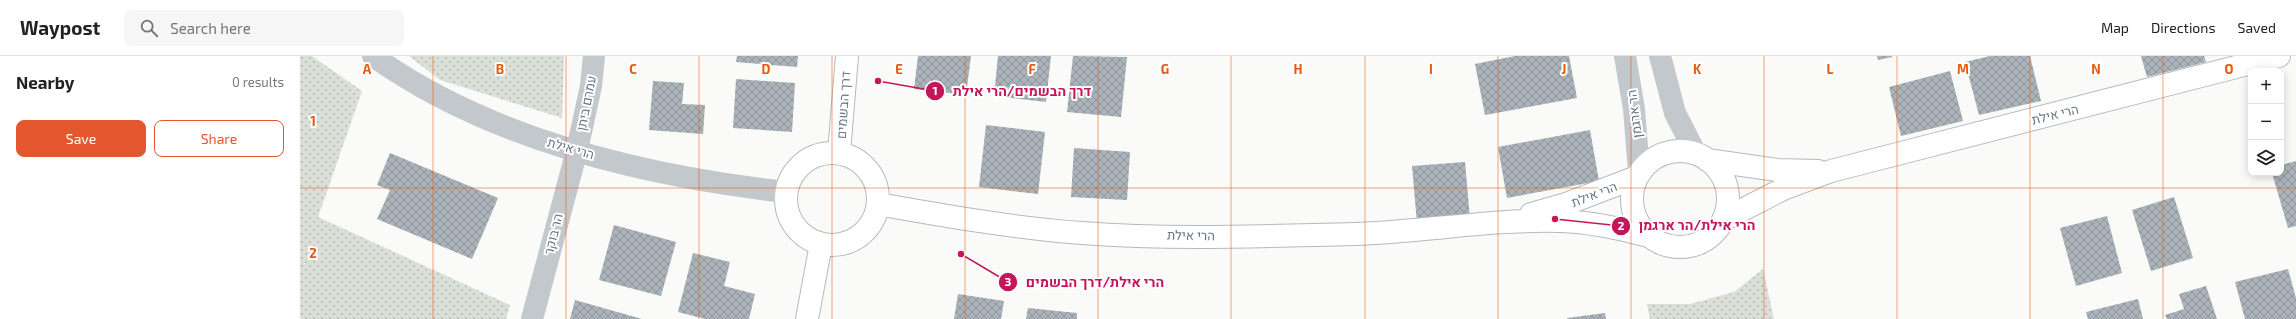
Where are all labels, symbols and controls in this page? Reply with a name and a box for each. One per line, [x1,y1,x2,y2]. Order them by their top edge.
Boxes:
search box [124,10,404,46]
text: Waypost [20,16,100,39]
icon: search [138,17,160,39]
text: Search here [170,19,251,37]
text: Map [2101,19,2129,36]
text: Directions [2151,19,2216,36]
text: Saved [2238,19,2276,36]
text: A [363,61,372,77]
text: B [496,61,504,77]
text: C [629,61,637,77]
text: D [762,61,771,77]
text: E [895,61,903,77]
text: F [1028,61,1036,77]
text: G [1161,61,1169,77]
text: H [1294,61,1303,77]
text: I [1429,61,1433,77]
text: J [1562,61,1566,77]
text: K [1693,61,1702,77]
text: L [1827,61,1834,77]
text: M [1957,61,1969,77]
text: N [2091,61,2101,77]
text: O [2225,61,2234,77]
map controls [2248,68,2284,176]
button: + [2248,68,2284,104]
street label: דרך הבשמים [833,70,853,139]
text: Nearby [16,72,74,92]
text: 0 results [232,74,284,90]
street label: עמרם ביתן [573,74,599,132]
callout: דרך הבשמים/הרי אילת [925,78,1100,104]
text: דרך הבשמים/הרי אילת [953,82,1091,99]
text: 1 [932,83,938,97]
street label: הר ארגמן [1623,89,1645,139]
street label: הרי אילת [2030,100,2080,128]
button: − [2248,104,2284,140]
text: 1 [310,113,316,129]
button: Save [16,120,146,157]
button: Share [154,120,284,157]
street label: הרי אילת [546,134,596,162]
button: layers [2248,140,2284,176]
street label: הרי אילת [1569,178,1619,210]
street label: הר בוקר [540,212,566,256]
callout: הרי אילת/הר ארגמן [1611,213,1763,239]
text: הרי אילת/הר ארגמן [1639,216,1755,233]
text: 2 [1618,218,1625,232]
street label: הרי אילת [1167,227,1215,243]
text: 2 [309,245,317,261]
callout: הרי אילת/דרך הבשמים [998,269,1173,295]
text: הרי אילת/דרך הבשמים [1026,273,1164,290]
text: 3 [1005,274,1012,288]

